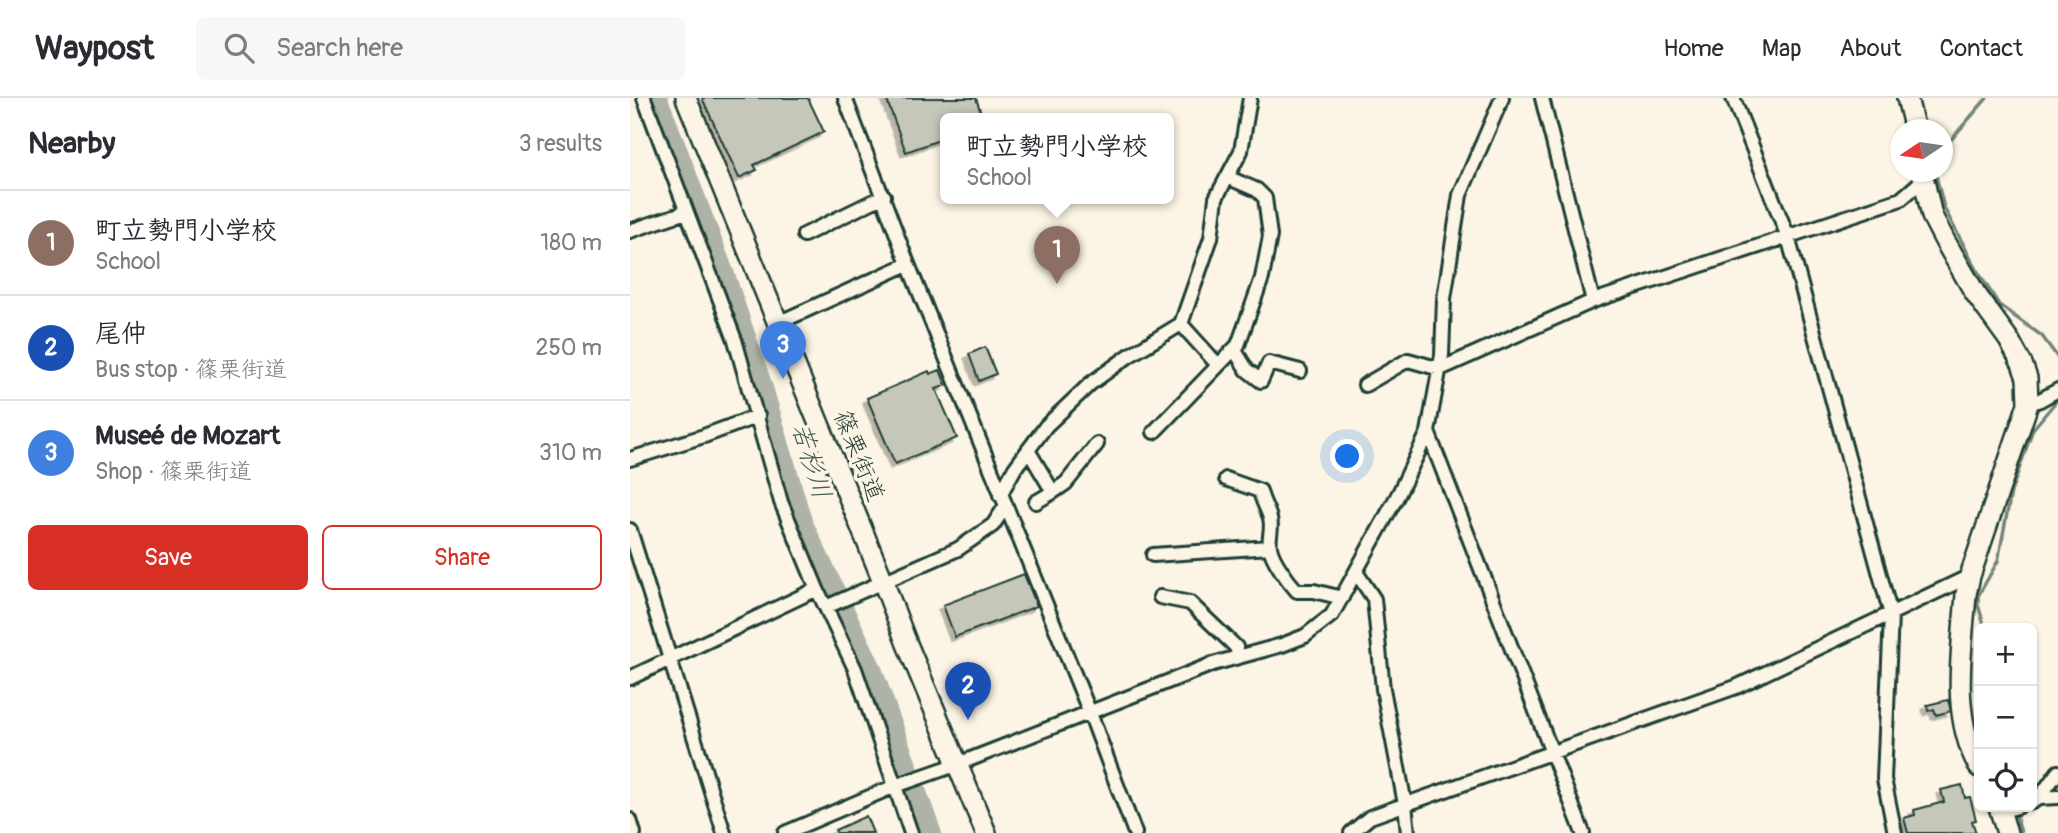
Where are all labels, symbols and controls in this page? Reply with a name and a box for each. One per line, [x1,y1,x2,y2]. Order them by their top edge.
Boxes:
search box [196,17,686,80]
text: Waypost [35,28,154,69]
icon: search [220,29,258,67]
text: Search here [276,32,403,64]
text: Home [1663,34,1724,63]
text: Map [1762,34,1802,63]
text: About [1840,34,1902,63]
text: Contact [1940,34,2023,63]
popup [940,113,1174,204]
north arrow [1890,119,1953,182]
text: Nearby [28,125,115,162]
text: 3 results [519,129,602,158]
text: 町立勢門小学校 [966,131,1148,163]
text: School [966,163,1032,192]
text: 町立勢門小学校 [95,215,277,247]
pin: 1 [1034,226,1080,284]
text: 1 [47,228,56,257]
text: 180 m [540,228,602,257]
text: School [95,247,161,276]
text: 尾仲 [95,318,147,350]
pin: 3 [760,321,806,379]
text: 2 [45,333,57,362]
text: 250 m [536,333,602,362]
text: Bus stop · 篠栗街道 [95,355,287,384]
street label: 篠栗街道 [828,406,890,506]
water label: 若杉川 [784,419,838,503]
text: Museé de Mozart [95,420,280,452]
text: 3 [45,438,57,467]
text: 310 m [539,438,602,467]
your location [1330,439,1364,473]
text: Shop · 篠栗街道 [95,457,252,486]
button: Save [28,525,308,590]
button: Share [322,525,602,590]
map controls [1974,623,2037,812]
button: + [1974,623,2037,686]
pin: 2 [945,662,991,720]
button: − [1974,686,2037,749]
button: locate [1974,749,2037,812]

